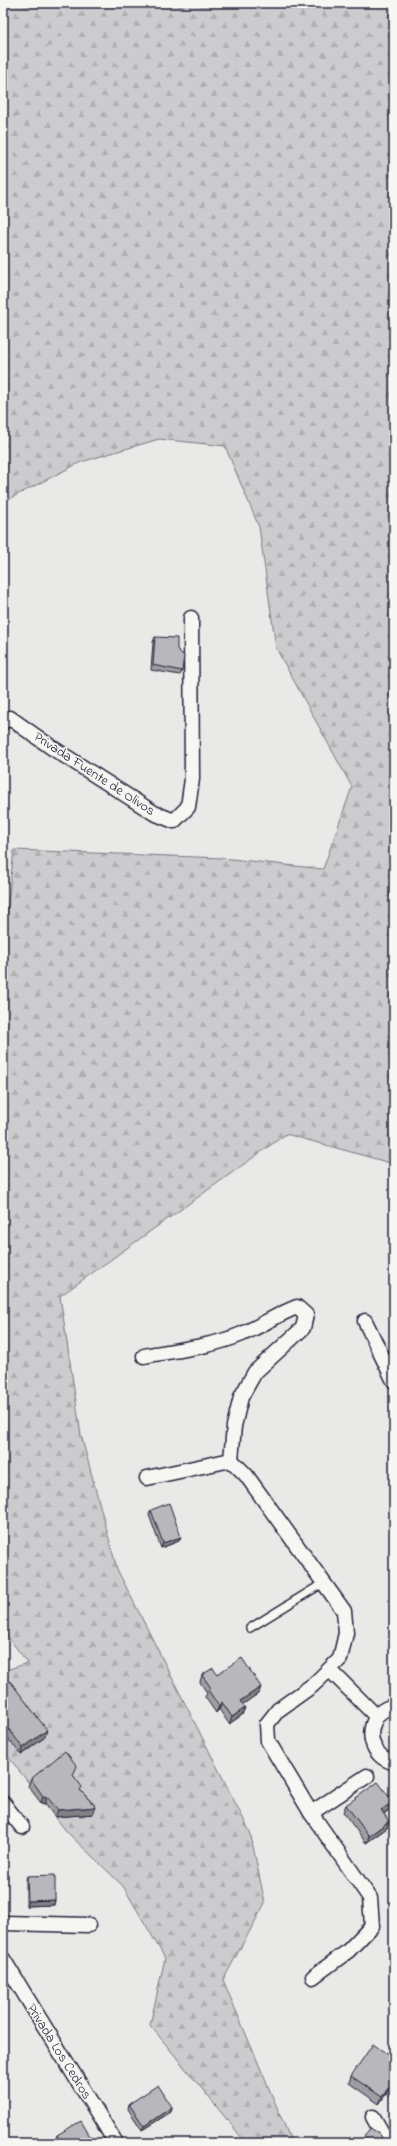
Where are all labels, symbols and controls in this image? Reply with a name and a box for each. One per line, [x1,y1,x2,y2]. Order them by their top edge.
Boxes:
street label: Privada Fuente de Olivos [29,727,159,822]
street label: Privada Los Cedros [21,2000,97,2104]

